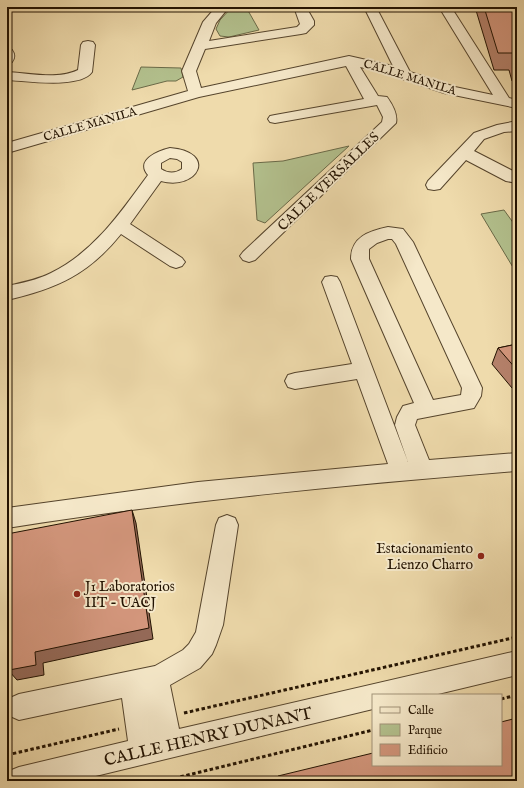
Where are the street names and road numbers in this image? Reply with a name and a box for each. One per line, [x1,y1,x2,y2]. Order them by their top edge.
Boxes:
street label: CALLE MANILA [362,56,459,99]
street label: CALLE MANILA [42,104,139,145]
street label: CALLE VERSALLES [274,128,383,235]
street label: CALLE HENRY DUNANT [102,703,315,772]

